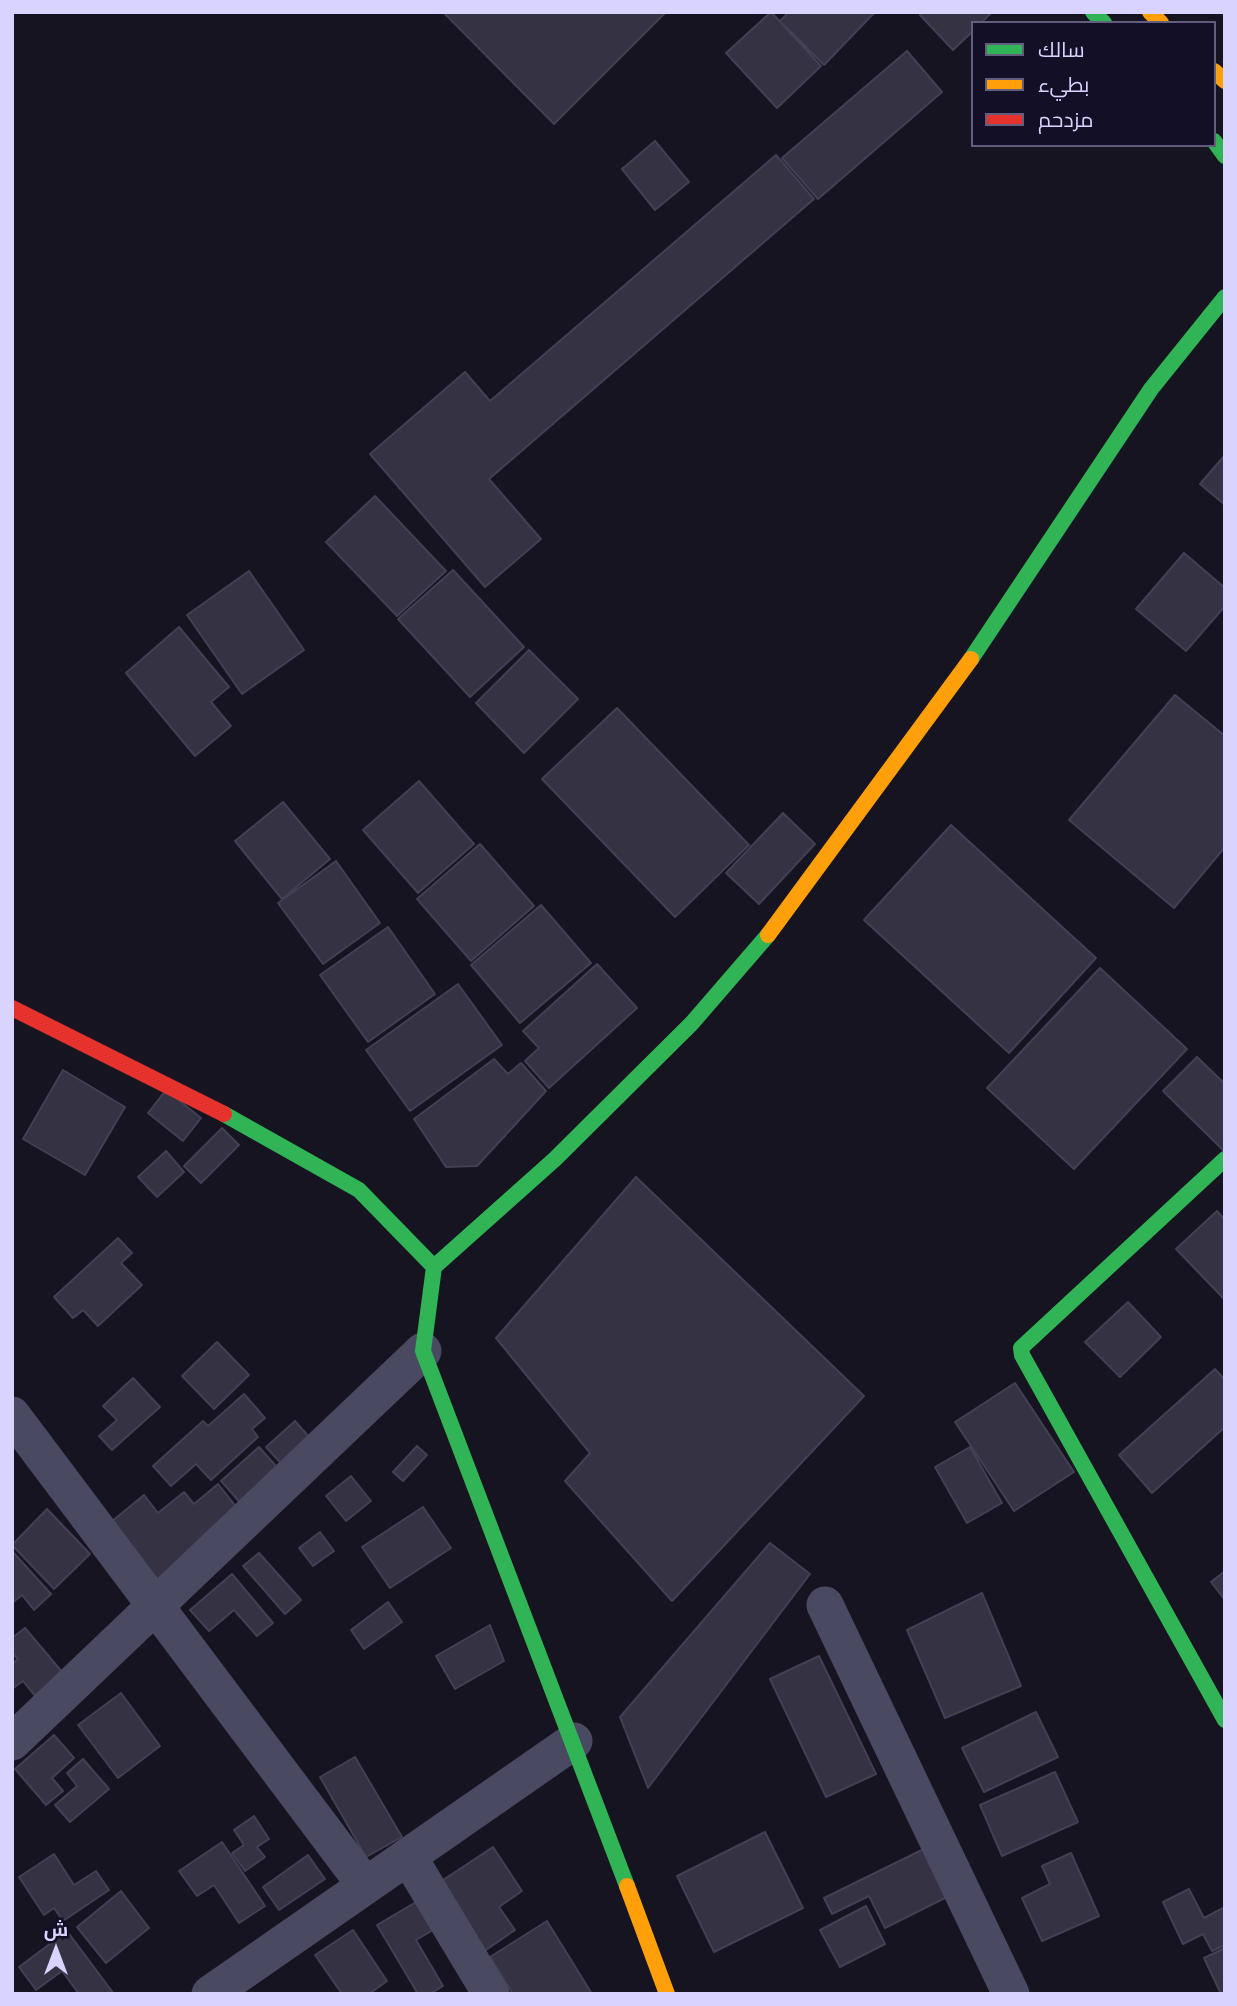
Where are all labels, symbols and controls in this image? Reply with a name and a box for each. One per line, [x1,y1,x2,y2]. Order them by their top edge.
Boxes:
legend [971,21,1216,147]
text: سالك [1038,36,1085,61]
text: بطيء [1038,71,1089,96]
text: مزدحم [1038,106,1093,131]
north arrow [21,1915,91,1985]
text: ش [44,1917,68,1940]

